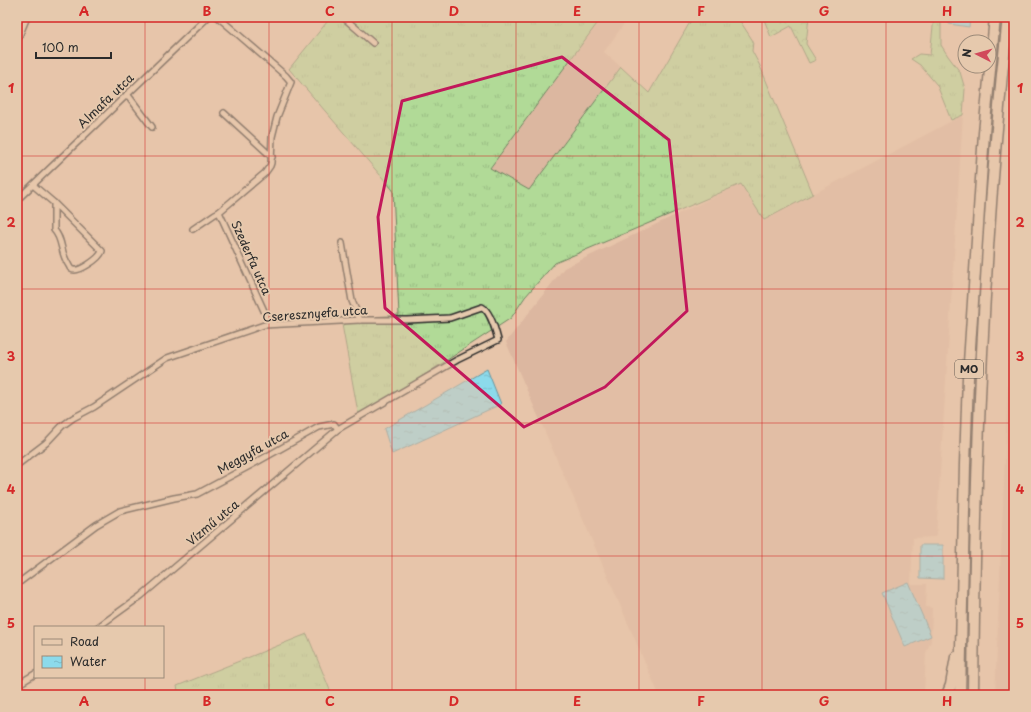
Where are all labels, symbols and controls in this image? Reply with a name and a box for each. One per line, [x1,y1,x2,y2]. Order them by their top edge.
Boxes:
text: A [79,1,89,20]
text: B [203,1,212,20]
text: C [325,1,335,20]
text: D [449,1,459,20]
text: E [573,1,581,20]
text: F [697,1,705,20]
text: G [819,1,829,20]
text: H [942,1,952,20]
scale bar [36,34,111,60]
north arrow [957,34,997,74]
text: 100 m [42,38,79,56]
text: N [958,47,975,58]
street label: Almafa utca [73,68,138,132]
text: 1 [8,78,14,97]
text: 1 [1017,78,1023,97]
text: 2 [6,212,16,231]
text: 2 [1015,212,1025,231]
street label: Szederfa utca [227,217,277,298]
street label: Cseresznyefa utca [262,300,369,326]
text: 3 [7,346,16,365]
text: 3 [1016,346,1025,365]
road number: M0 [955,360,983,378]
street label: Meggyfa utca [214,424,292,478]
text: 4 [7,479,16,498]
text: 4 [1016,479,1025,498]
street label: Vízmű utca [182,495,243,550]
text: 5 [7,613,15,632]
text: 5 [1016,613,1024,632]
legend [34,626,164,678]
text: Road [70,632,99,650]
text: Water [70,652,107,670]
text: A [79,691,89,710]
text: B [203,691,212,710]
text: C [325,691,335,710]
text: D [449,691,459,710]
text: E [573,691,581,710]
text: F [697,691,705,710]
text: G [819,691,829,710]
text: H [942,691,952,710]

